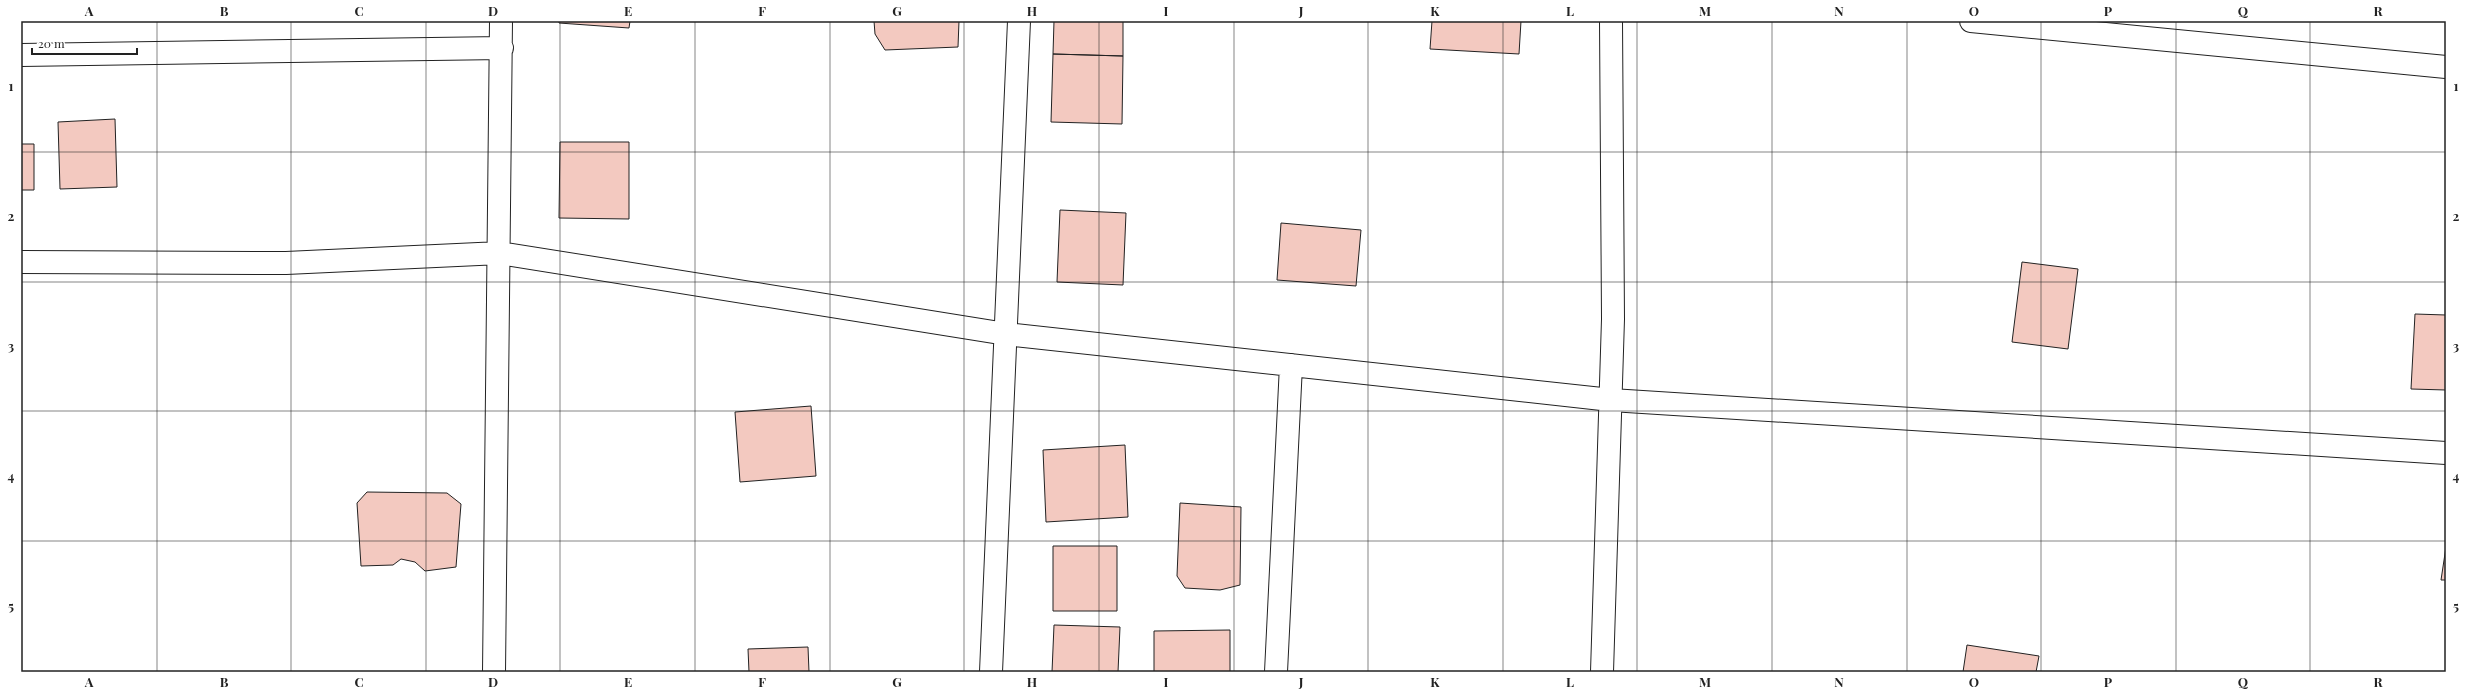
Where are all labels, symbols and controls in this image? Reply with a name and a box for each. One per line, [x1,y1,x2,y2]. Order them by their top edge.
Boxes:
text: A [84,2,94,19]
text: B [220,2,229,19]
text: C [354,2,364,19]
text: D [488,2,498,19]
text: E [624,2,632,19]
text: F [758,2,766,19]
text: G [892,2,902,19]
text: H [1027,2,1037,19]
text: I [1164,2,1169,19]
text: J [1298,2,1304,19]
text: K [1430,2,1440,19]
text: L [1566,2,1574,19]
text: M [1699,2,1711,19]
text: N [1834,2,1844,19]
text: O [1969,2,1979,19]
text: P [2104,2,2113,19]
text: Q [2238,2,2249,19]
text: R [2374,2,2384,19]
scale bar [32,30,137,56]
text: 20 m [38,35,65,51]
text: 1 [9,77,14,94]
text: 1 [2454,77,2459,94]
text: 2 [8,207,15,224]
text: 2 [2453,207,2460,224]
text: 3 [8,337,14,354]
text: 3 [2453,337,2459,354]
text: 4 [8,467,15,484]
text: 4 [2453,467,2460,484]
text: 5 [8,597,14,614]
text: 5 [2453,597,2459,614]
text: A [84,673,94,690]
text: B [220,673,229,690]
text: C [354,673,364,690]
text: D [488,673,498,690]
text: E [624,673,632,690]
text: F [758,673,766,690]
text: G [892,673,902,690]
text: H [1027,673,1037,690]
text: I [1164,673,1169,690]
text: J [1298,673,1304,690]
text: K [1430,673,1440,690]
text: L [1566,673,1574,690]
text: M [1699,673,1711,690]
text: N [1834,673,1844,690]
text: O [1969,673,1979,690]
text: P [2104,673,2113,690]
text: Q [2238,673,2249,690]
text: R [2374,673,2384,690]

